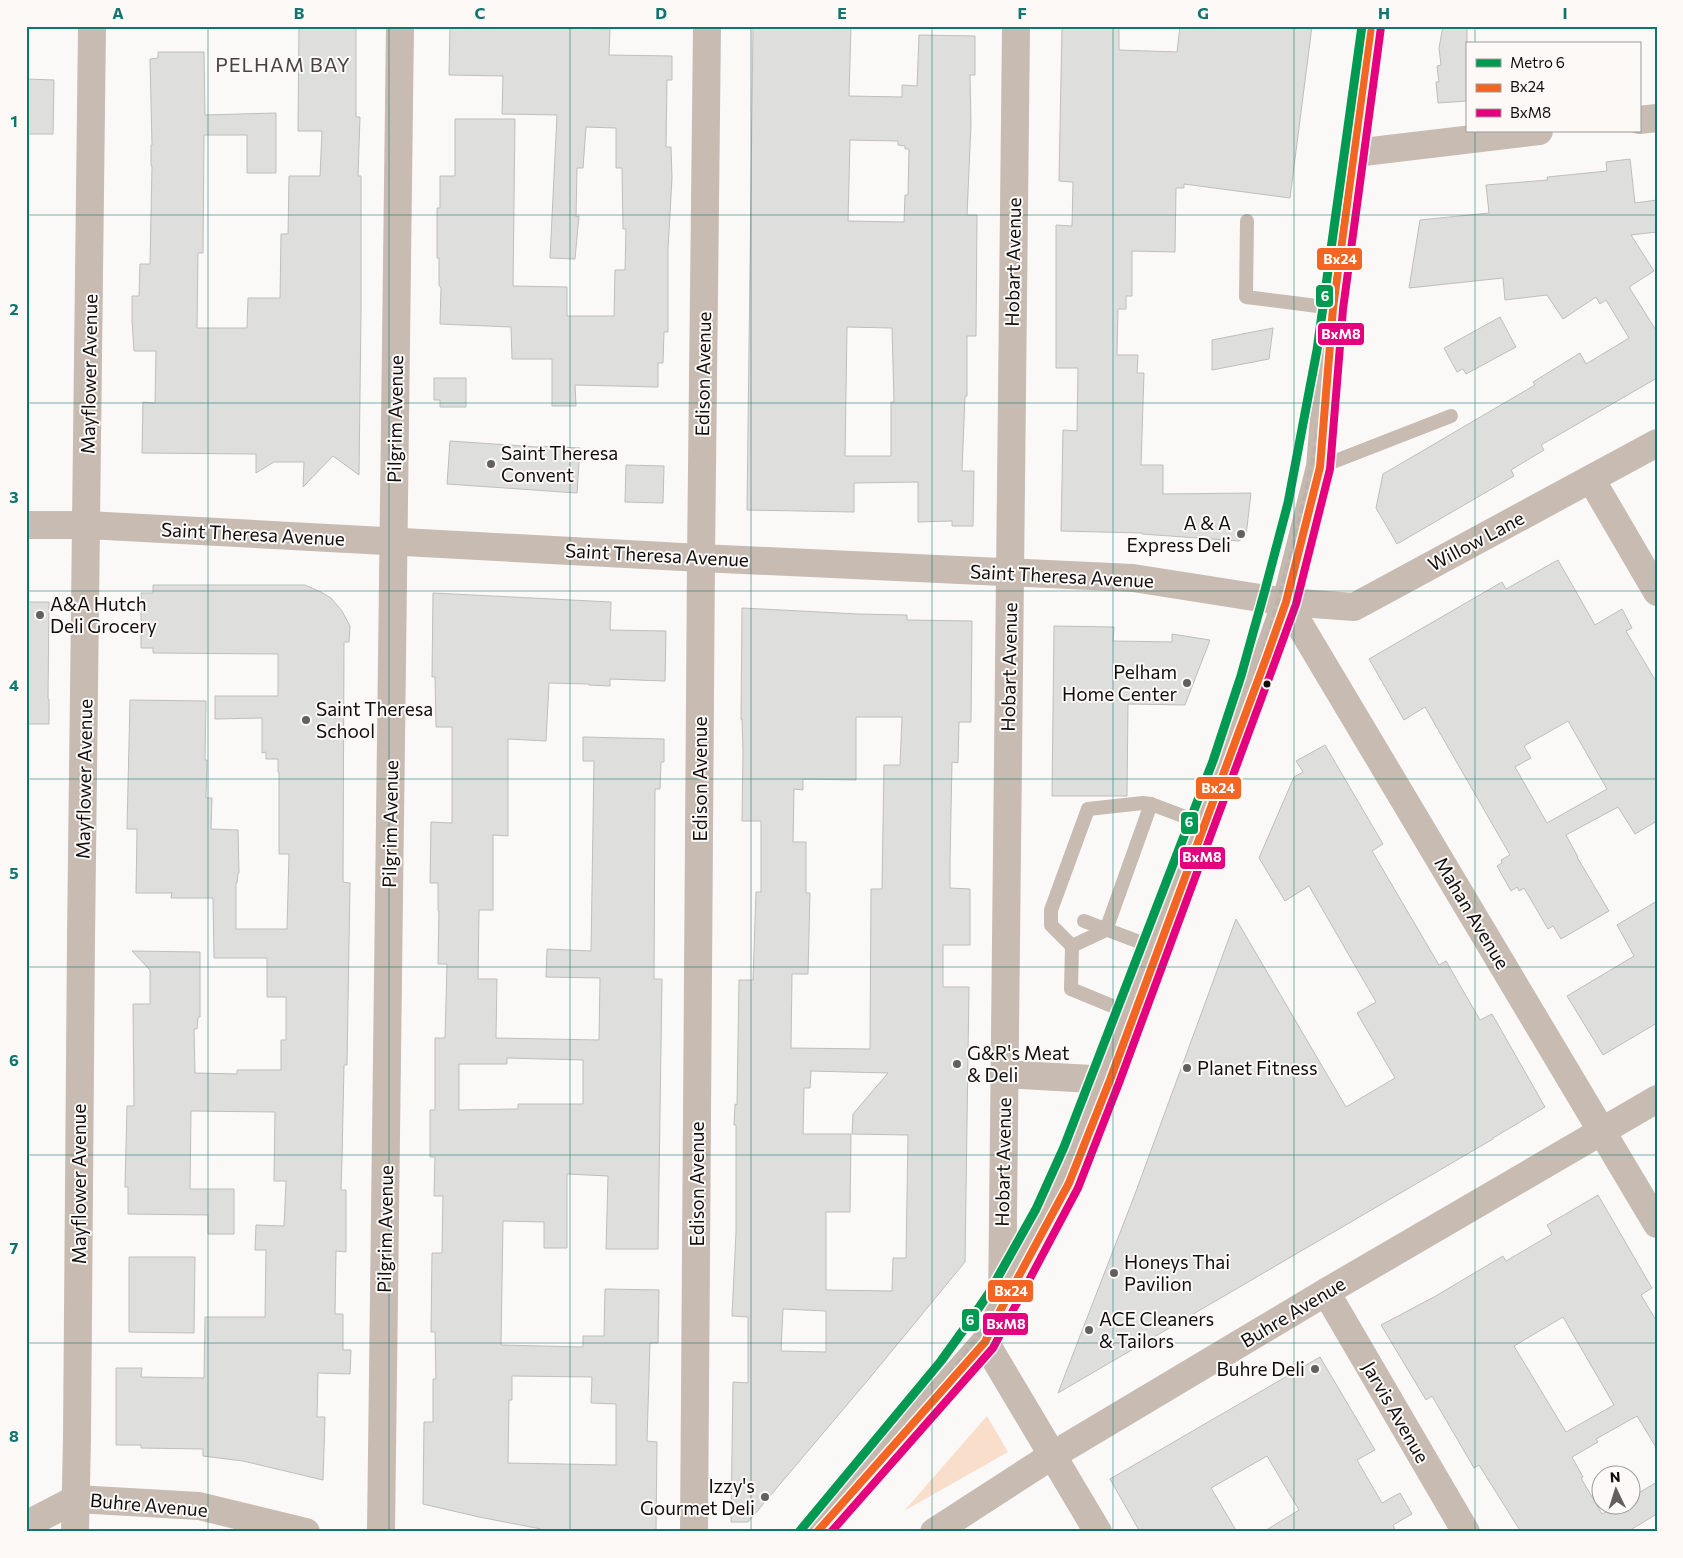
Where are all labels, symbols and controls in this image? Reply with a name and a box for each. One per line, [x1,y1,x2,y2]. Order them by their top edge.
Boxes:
text: A [112,3,124,22]
text: B [294,3,305,22]
text: C [475,3,486,22]
text: D [655,3,667,22]
text: E [837,3,847,22]
text: F [1017,3,1027,22]
text: G [1197,3,1209,22]
text: H [1378,3,1390,22]
text: I [1562,3,1568,22]
legend [1466,42,1640,132]
district label: PELHAM BAY [215,52,351,76]
text: Metro 6 [1510,53,1565,71]
text: Bx24 [1510,77,1545,95]
text: BxM8 [1510,103,1551,121]
text: 1 [10,111,18,130]
street label: Hobart Avenue [1000,197,1025,327]
line badge: Bx24 [1316,247,1363,271]
text: Bx24 [1323,250,1357,267]
line badge: 6 [1315,284,1334,308]
text: 6 [1321,287,1330,304]
street label: Mayflower Avenue [76,294,101,454]
text: 2 [9,299,19,318]
street label: Edison Avenue [690,311,715,437]
line badge: BxM8 [1317,322,1365,346]
text: BxM8 [1321,325,1361,342]
street label: Pilgrim Avenue [382,355,407,483]
place label: Saint Theresa Convent [501,441,618,486]
marker: Saint Theresa Convent [485,458,497,470]
text: 3 [9,487,19,506]
street label: Willow Lane [1424,506,1528,575]
place label: A & A Express Deli [1126,511,1231,556]
street label: Saint Theresa Avenue [160,517,346,550]
marker: A & A Express Deli [1235,528,1247,540]
street label: Saint Theresa Avenue [564,538,750,571]
street label: Saint Theresa Avenue [969,559,1155,592]
place label: A&A Hutch Deli Grocery [50,592,157,637]
street label: Hobart Avenue [996,602,1021,732]
marker: A&A Hutch Deli Grocery [34,609,46,621]
place label: Pelham Home Center [1062,660,1177,705]
text: 4 [9,675,19,694]
marker: Pelham Home Center [1181,677,1193,689]
unlabelled marker [1262,679,1272,689]
place label: Saint Theresa School [316,697,433,742]
street label: Mayflower Avenue [71,699,96,859]
marker: Saint Theresa School [300,714,312,726]
street label: Edison Avenue [688,717,711,842]
street label: Pilgrim Avenue [377,760,402,888]
line badge: Bx24 [1195,776,1242,800]
text: Bx24 [1201,779,1235,796]
line badge: 6 [1180,811,1199,835]
text: 6 [1185,813,1194,830]
line badge: BxM8 [1179,846,1226,870]
text: BxM8 [1182,848,1222,865]
street label: Mahan Avenue [1430,853,1515,973]
text: 5 [9,863,19,882]
place label: G&R's Meat & Deli [967,1041,1070,1086]
text: 6 [9,1050,19,1069]
place label: Planet Fitness [1197,1056,1318,1079]
marker: G&R's Meat & Deli [951,1058,963,1070]
marker: Planet Fitness [1181,1062,1193,1074]
street label: Hobart Avenue [990,1097,1015,1227]
street label: Mayflower Avenue [67,1104,90,1264]
street label: Edison Avenue [685,1122,708,1247]
street label: Pilgrim Avenue [372,1165,397,1293]
text: 7 [10,1238,19,1257]
place label: Honeys Thai Pavilion [1124,1250,1230,1295]
marker: Honeys Thai Pavilion [1108,1267,1120,1279]
street label: Buhre Avenue [1236,1271,1349,1352]
line badge: Bx24 [987,1279,1034,1303]
text: Bx24 [994,1282,1028,1299]
place label: ACE Cleaners & Tailors [1099,1307,1214,1352]
line badge: 6 [961,1308,980,1332]
text: 6 [966,1311,975,1328]
line badge: BxM8 [982,1312,1029,1336]
text: BxM8 [986,1315,1026,1332]
marker: ACE Cleaners & Tailors [1083,1324,1095,1336]
place label: Buhre Deli [1217,1357,1305,1380]
street label: Jarvis Avenue [1358,1357,1435,1467]
marker: Buhre Deli [1309,1363,1321,1375]
text: 8 [9,1426,19,1445]
north arrow [1590,1466,1640,1516]
text: N [1609,1468,1621,1485]
place label: Izzy's Gourmet Deli [640,1474,755,1519]
street label: Buhre Avenue [89,1488,209,1521]
marker: Izzy's Gourmet Deli [759,1491,771,1503]

